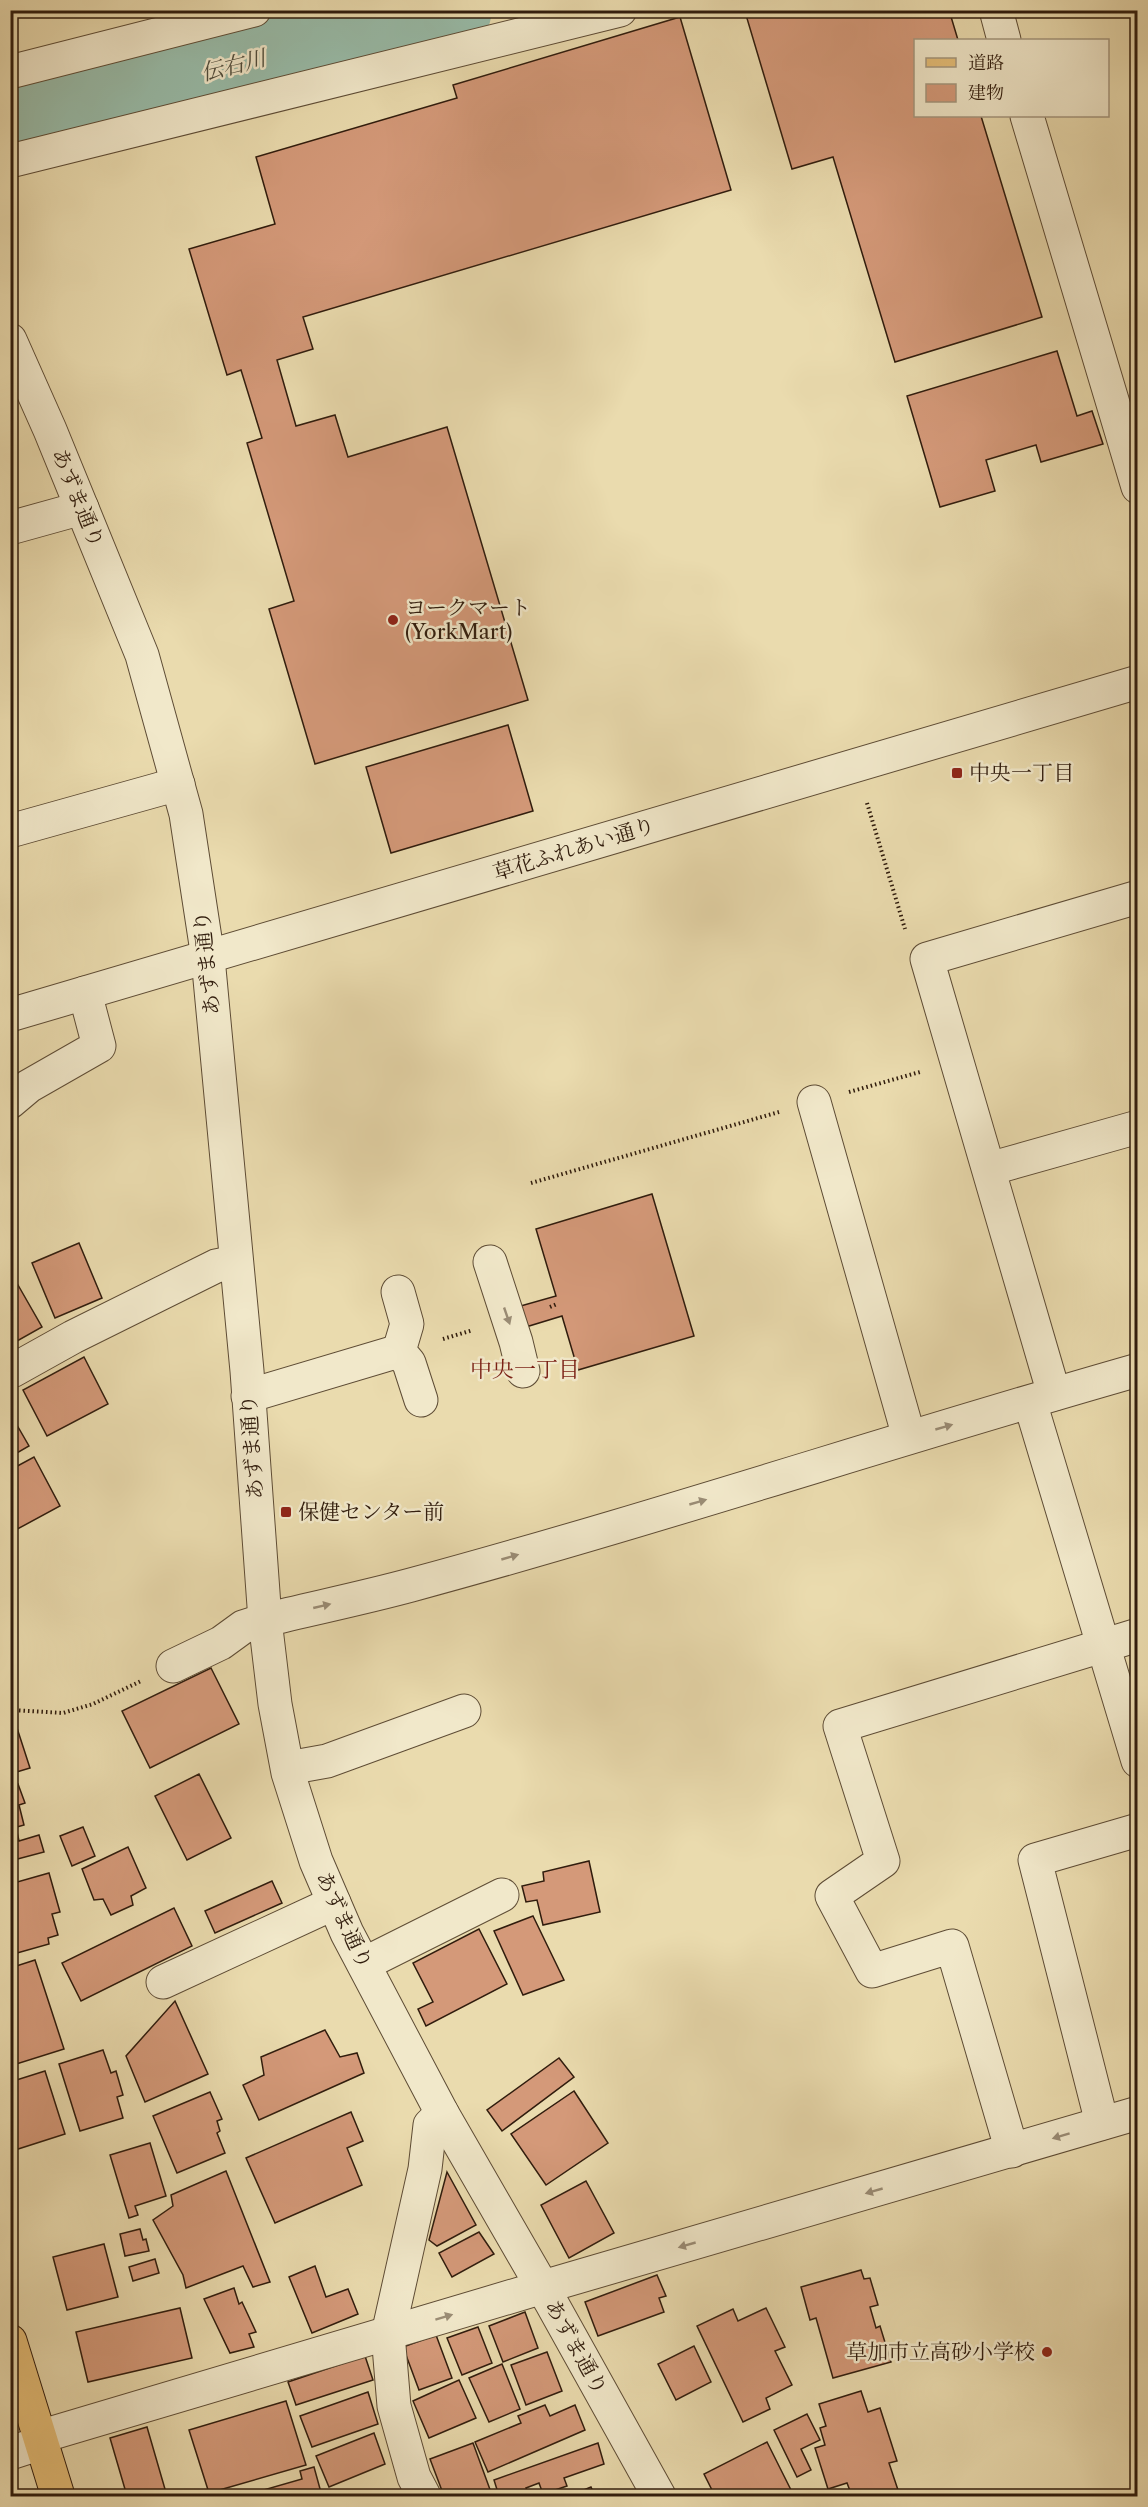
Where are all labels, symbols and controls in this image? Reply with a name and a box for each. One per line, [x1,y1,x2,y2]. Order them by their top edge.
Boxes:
legend [914,39,1109,117]
water label: 伝右川 [198,44,270,87]
text: 道路 [968,52,1004,74]
text: 建物 [968,82,1004,104]
street label: あずま通り [47,444,110,551]
place label: ヨークマート (YorkMart) [405,595,531,644]
marker: ヨークマート (YorkMart) [386,613,400,627]
place label: 中央一丁目 [969,760,1074,785]
marker: 中央一丁目 [950,766,964,780]
street label: 草花ふれあい通り [490,812,658,885]
street label: あずま通り [189,910,224,1017]
one-way arrow [503,1308,512,1326]
district label: 中央一丁目 [470,1356,580,1383]
street label: あずま通り [235,1394,268,1500]
one-way arrow [935,1422,953,1431]
one-way arrow [689,1497,707,1506]
place label: 保健センター前 [298,1499,444,1524]
marker: 保健センター前 [279,1505,293,1519]
one-way arrow [501,1551,519,1561]
one-way arrow [313,1601,331,1611]
street label: あずま通り [311,1867,378,1973]
one-way arrow [1052,2132,1070,2141]
one-way arrow [865,2187,883,2196]
one-way arrow [678,2241,696,2250]
street label: あずま通り [540,2295,613,2399]
one-way arrow [435,2312,453,2321]
place label: 草加市立高砂小学校 [846,2339,1035,2364]
marker: 草加市立高砂小学校 [1040,2345,1054,2359]

